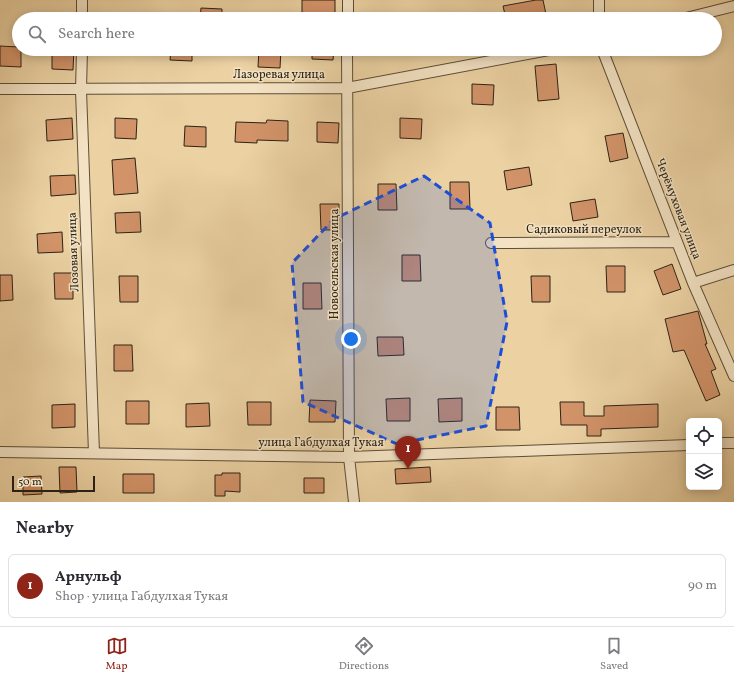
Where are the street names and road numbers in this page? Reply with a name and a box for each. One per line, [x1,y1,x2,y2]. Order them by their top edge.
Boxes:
street label: Лазоревая улица [233,67,325,83]
street label: Черёмуховая улица [651,156,705,262]
street label: Новосельская улица [327,209,343,319]
street label: Лозовая улица [65,212,83,292]
street label: Садиковый переулок [526,222,642,238]
street label: улица Габдулхая Тукая [258,435,384,451]

